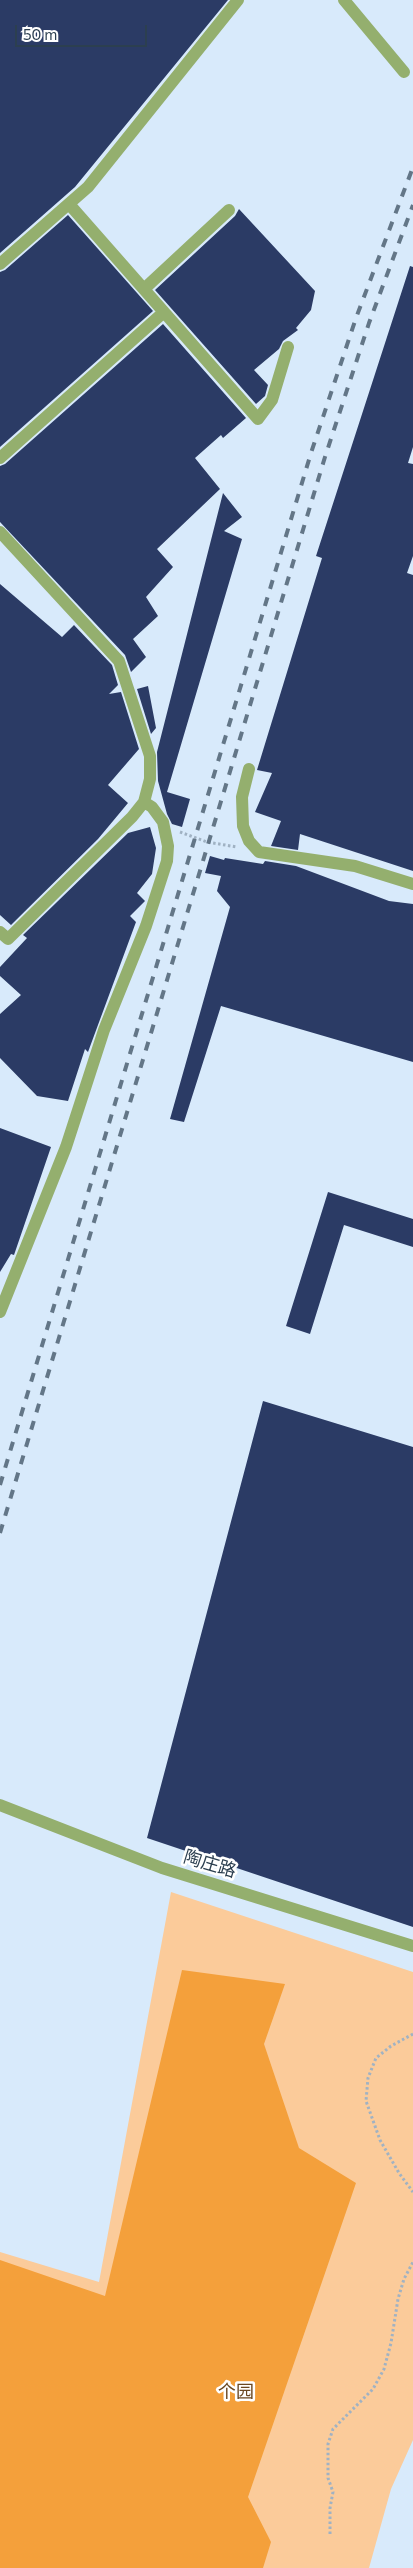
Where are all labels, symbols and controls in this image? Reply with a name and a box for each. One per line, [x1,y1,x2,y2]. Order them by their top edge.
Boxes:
scale bar [18,15,150,47]
text: 50 m [23,25,57,43]
street label: 陶庄路 [181,1846,239,1882]
park label: 个园 [218,2381,254,2403]

